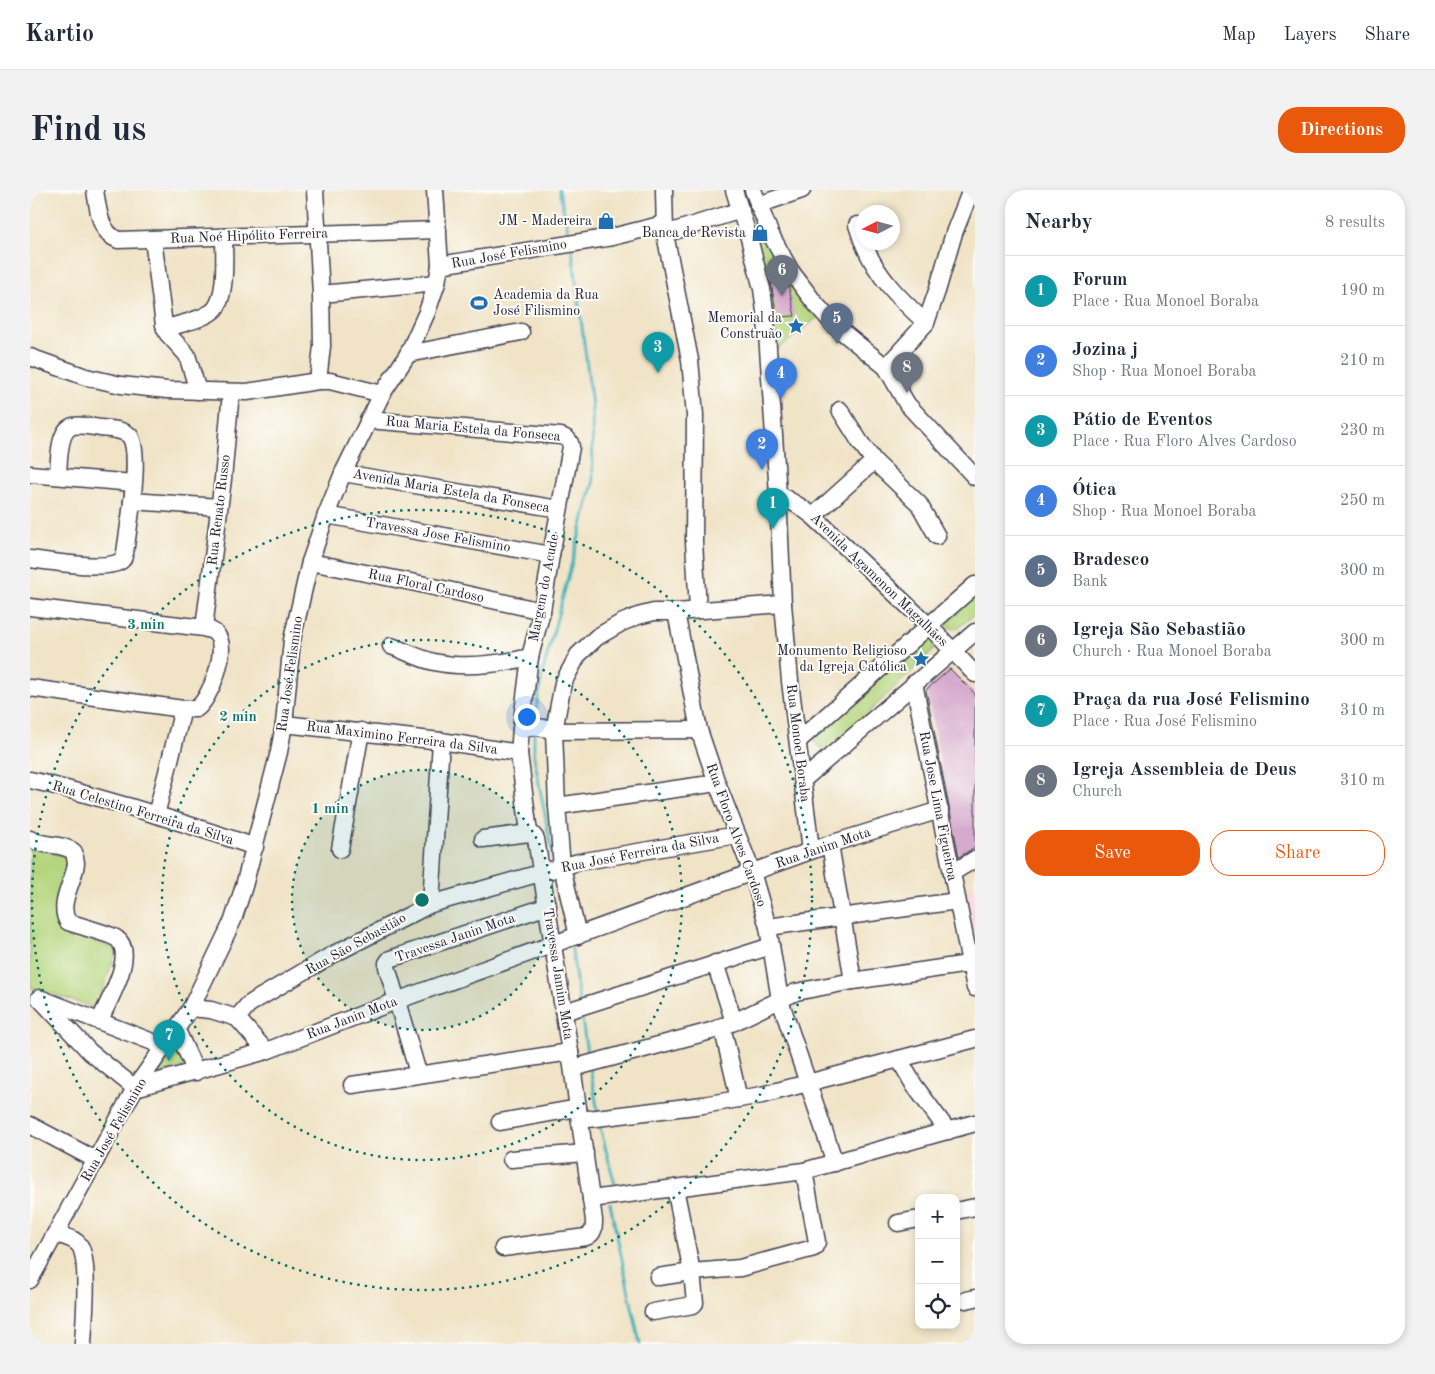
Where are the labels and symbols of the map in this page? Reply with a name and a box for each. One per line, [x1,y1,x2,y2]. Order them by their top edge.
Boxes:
north arrow [855,205,900,250]
shop icon: JM - Madereira [596,211,616,231]
place label: JM - Madereira [499,214,592,228]
shop icon: Banca de Revista [750,223,770,243]
street label: Rua Noé Hipólito Ferreira [170,226,328,246]
place label: Banca de Revista [642,226,746,240]
street label: Rua José Felismino [450,237,568,271]
pin: 6 [766,255,798,296]
place label: Academia da Rua José Filismino [493,288,599,318]
sports icon: Academia da Rua José Filismino [469,293,489,313]
pin: 5 [821,303,853,344]
place label: Memorial da Construão [707,311,782,341]
place icon: Memorial da Construão [786,316,806,336]
pin: 3 [642,332,674,373]
pin: 8 [891,352,923,393]
pin: 4 [765,358,797,399]
street label: Rua Maria Estela da Fonseca [385,414,561,444]
pin: 2 [746,429,778,470]
street label: Rua Renato Russo [205,454,233,566]
street label: Avenida Maria Estela da Fonseca [351,467,551,515]
pin: 1 [757,488,789,529]
street label: Avenida Agamenon Magalhães [808,511,950,649]
street label: Travessa Jose Felismino [364,515,512,555]
street label: Margem do Acude [527,533,561,643]
street label: Rua Floral Cardoso [367,567,485,605]
street label: Rua José Felismino [275,615,305,733]
text: 3 min [127,618,165,633]
place label: Monumento Religioso da Igreja Católica [777,644,907,674]
place icon: Monumento Religioso da Igreja Católica [911,649,931,669]
street label: Rua Monoel Boraba [784,683,812,803]
your location [514,704,540,730]
text: 2 min [219,710,257,725]
street label: Rua Maximino Ferreira da Silva [305,719,499,757]
street label: Rua Jose Lima Figueiroa [917,730,959,882]
street label: Rua Floro Alves Cardoso [703,761,769,909]
street label: Rua Celestino Ferreira da Silva [51,779,235,847]
text: 1 min [311,802,349,817]
street label: Rua Janim Mota [774,825,872,871]
street label: Rua José Ferreira da Silva [560,831,720,875]
centre of rings [413,891,431,909]
street label: Travessa Jamim Mota [541,907,575,1041]
street label: Rua São Sebastião [303,911,409,977]
street label: Travessa Janin Mota [393,911,517,965]
street label: Rua Janin Mota [305,994,399,1042]
pin: 7 [153,1020,185,1061]
street label: Rua José Felismino [79,1076,149,1184]

